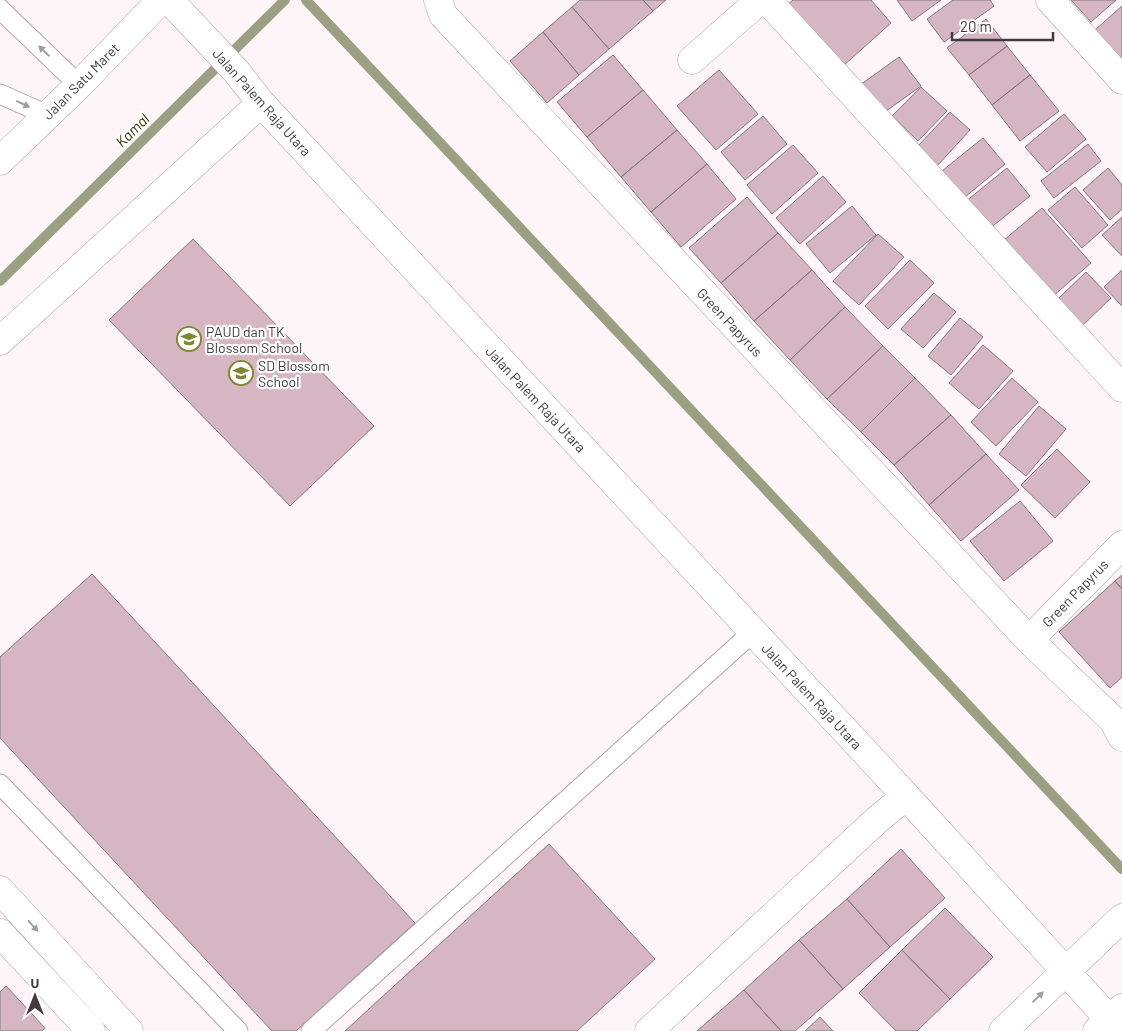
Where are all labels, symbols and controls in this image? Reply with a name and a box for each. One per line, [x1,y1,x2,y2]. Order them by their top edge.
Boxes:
scale bar [952,10,1053,42]
text: 20 m [960,17,992,35]
street label: Jalan Satu Maret [39,39,123,123]
one-way arrow [38,45,50,57]
street label: Jalan Palem Raja Utara [209,45,315,159]
one-way arrow [16,100,31,109]
water label: Kamal [112,109,153,150]
street label: Green Papyrus [694,284,766,360]
place label: PAUD dan TK Blossom School [206,323,302,356]
school or university icon: PAUD dan TK Blossom School [176,326,202,352]
street label: Jalan Palem Raja Utara [482,342,590,456]
place label: SD Blossom School [258,357,330,390]
school or university icon: SD Blossom School [228,360,254,386]
street label: Green Papyrus [1038,555,1112,630]
street label: Jalan Palem Raja Utara [758,639,866,753]
one-way arrow [27,919,39,931]
north arrow [10,971,60,1021]
text: U [31,974,40,991]
one-way arrow [1032,991,1044,1003]

